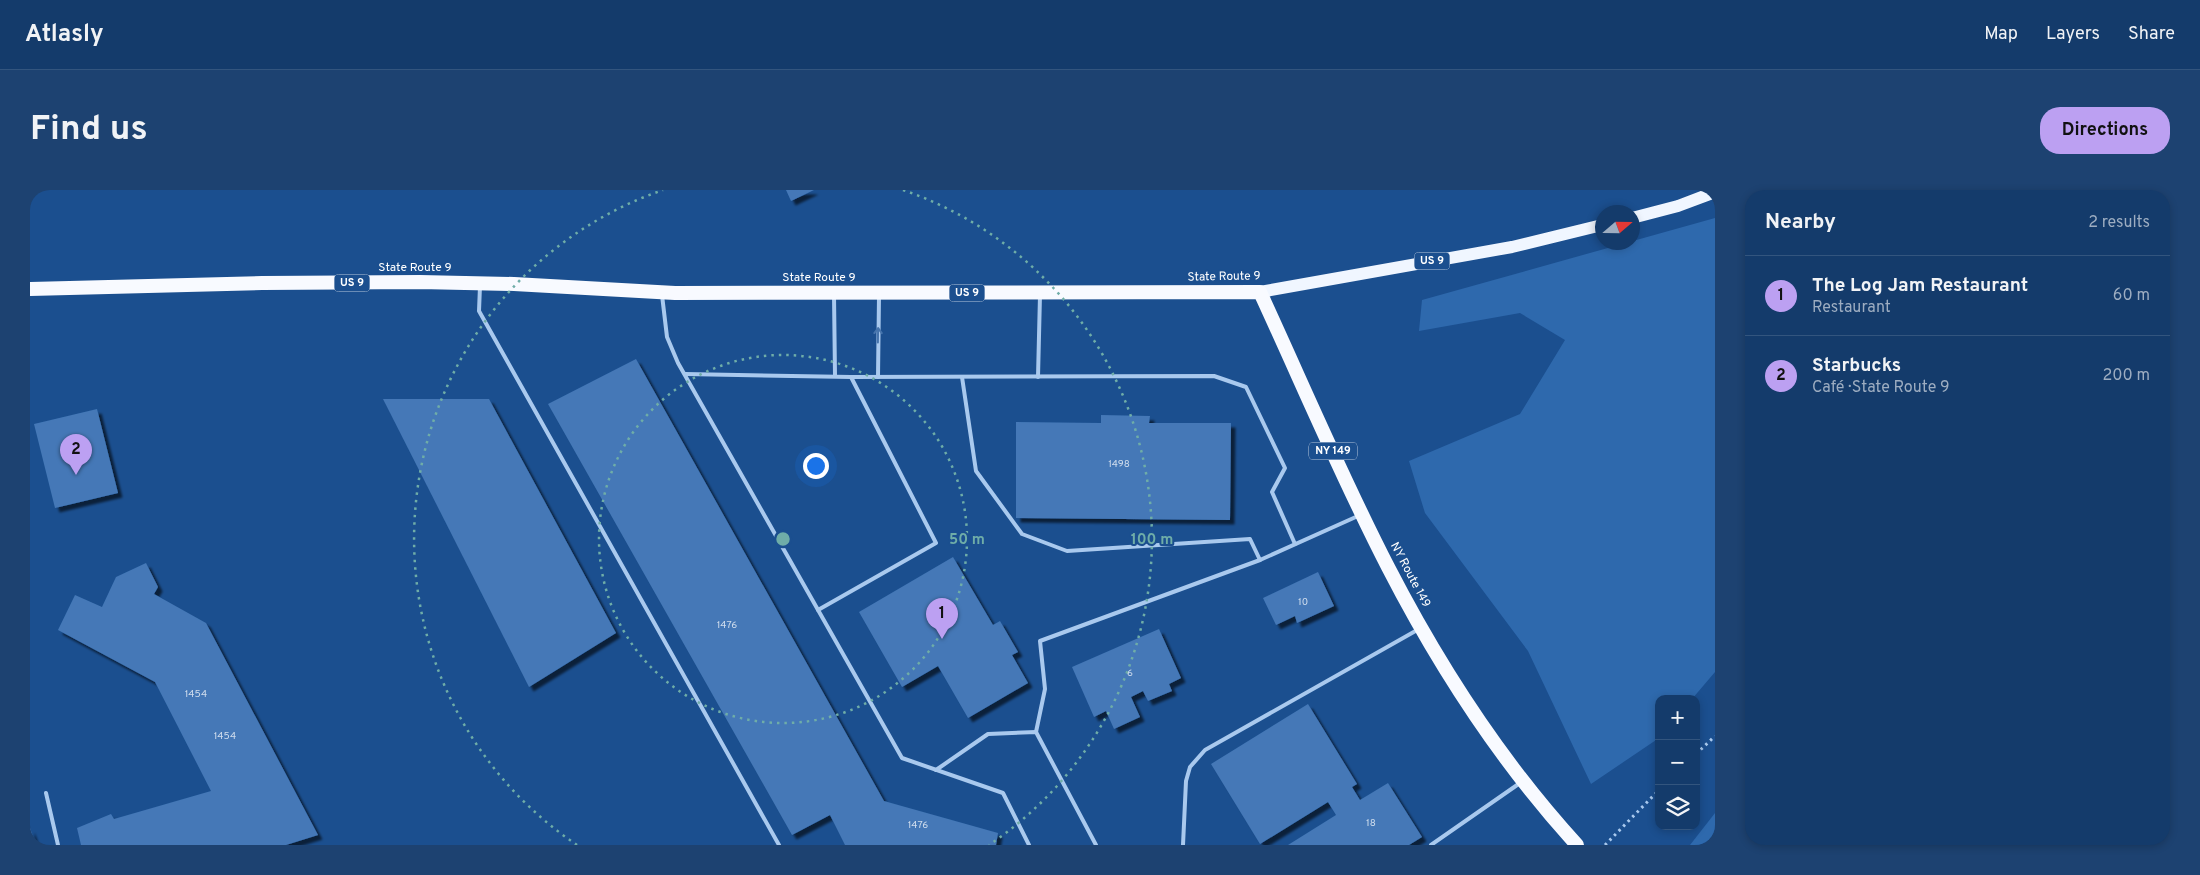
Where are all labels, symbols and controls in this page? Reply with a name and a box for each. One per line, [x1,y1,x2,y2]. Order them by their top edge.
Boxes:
text: Atlasly [25,20,104,50]
text: Map [1984,23,2018,46]
text: Layers [2046,23,2100,46]
text: Share [2128,23,2175,46]
button: Directions [2040,107,2170,154]
text: Find us [30,108,148,152]
north arrow [1595,205,1640,250]
text: Nearby [1765,209,1836,236]
text: 2 results [2088,213,2150,233]
road number: US 9 [1414,252,1450,270]
street label: State Route 9 [378,260,452,276]
street label: State Route 9 [1187,268,1261,286]
street label: State Route 9 [782,270,856,286]
text: The Log Jam Restaurant [1812,274,2028,298]
road number: US 9 [334,275,370,292]
road number: US 9 [950,285,984,302]
text: 1 [1778,286,1784,306]
text: 60 m [2113,286,2150,306]
text: Restaurant [1812,298,1891,318]
one-way arrow [873,327,883,344]
text: Starbucks [1812,354,1901,378]
text: 2 [1776,366,1786,386]
text: 200 m [2102,366,2150,386]
text: Café · State Route 9 [1812,378,1950,398]
pin: 2 [60,434,92,475]
road number: NY 149 [1309,442,1357,460]
your location [803,453,829,479]
house number: 1498 [1108,458,1130,471]
centre of rings [774,530,792,548]
text: 50 m [949,531,985,550]
text: 100 m [1131,531,1173,550]
street label: NY Route 149 [1386,540,1434,610]
house number: 10 [1298,596,1308,609]
pin: 1 [926,598,958,639]
house number: 1476 [717,619,737,632]
house number: 6 [1127,667,1133,680]
house number: 1454 [185,688,207,701]
map controls [1655,695,1700,830]
button: + [1655,695,1700,740]
house number: 1454 [214,730,236,743]
button: − [1655,740,1700,785]
button: layers [1655,785,1700,830]
house number: 18 [1366,817,1376,830]
house number: 1476 [908,819,928,832]

